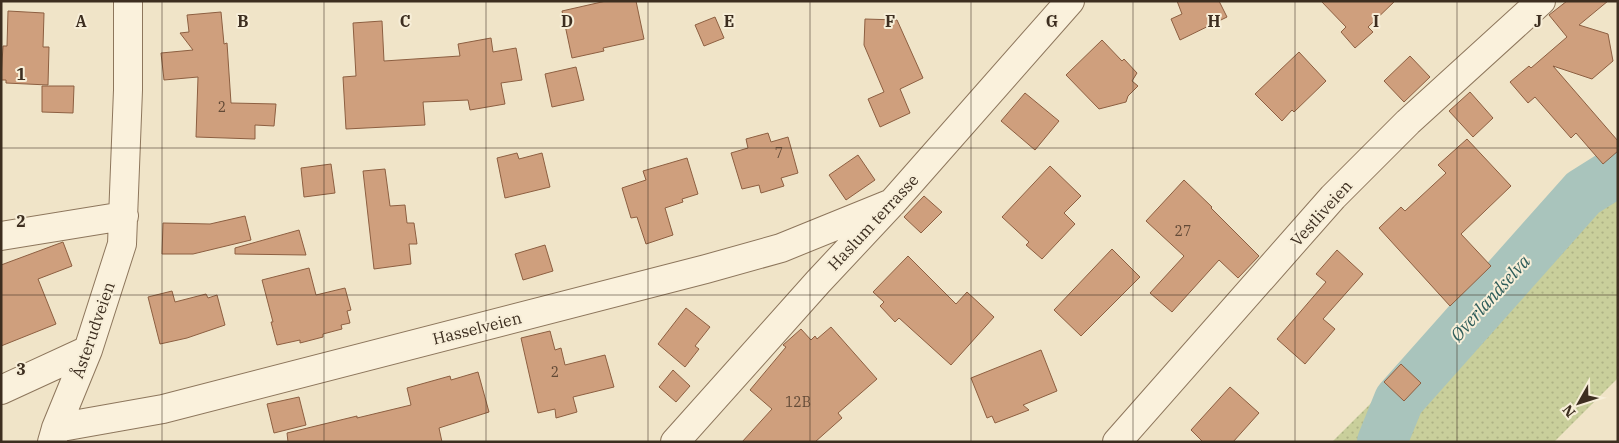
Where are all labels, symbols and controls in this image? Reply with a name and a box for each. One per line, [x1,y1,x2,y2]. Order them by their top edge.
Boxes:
text: A [75,11,87,31]
text: B [237,11,249,31]
text: C [400,11,410,31]
text: D [561,11,573,31]
text: E [724,11,734,31]
text: F [885,11,895,31]
text: G [1046,11,1058,31]
text: H [1208,11,1221,31]
text: I [1373,11,1379,31]
text: J [1534,11,1542,31]
text: 1 [16,64,26,84]
house number: 2 [218,98,226,116]
house number: 7 [775,144,783,162]
street label: Haslum terrasse [823,170,923,274]
street label: Vestliveien [1286,176,1356,250]
text: 2 [16,211,26,231]
house number: 27 [1175,222,1191,240]
water label: Øverlandselva [1445,250,1535,346]
street label: Åsterudveien [66,279,119,381]
street label: Hasselveien [430,307,524,349]
text: 3 [16,359,26,379]
house number: 2 [551,363,559,381]
north arrow [1554,378,1604,428]
house number: 12B [785,393,811,411]
text: N [1558,401,1579,421]

